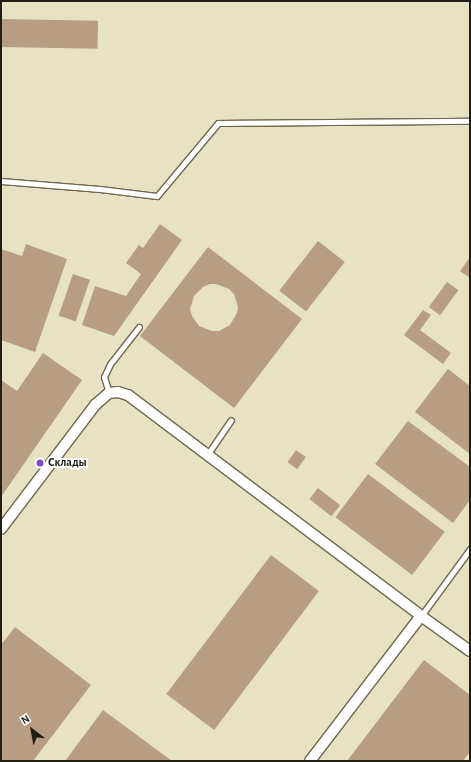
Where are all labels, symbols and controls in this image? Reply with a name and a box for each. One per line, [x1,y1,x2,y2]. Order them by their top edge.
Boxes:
place label: Склады [48,456,87,470]
marker: Склады [35,458,45,468]
north arrow [12,710,52,750]
text: N [19,713,32,726]

